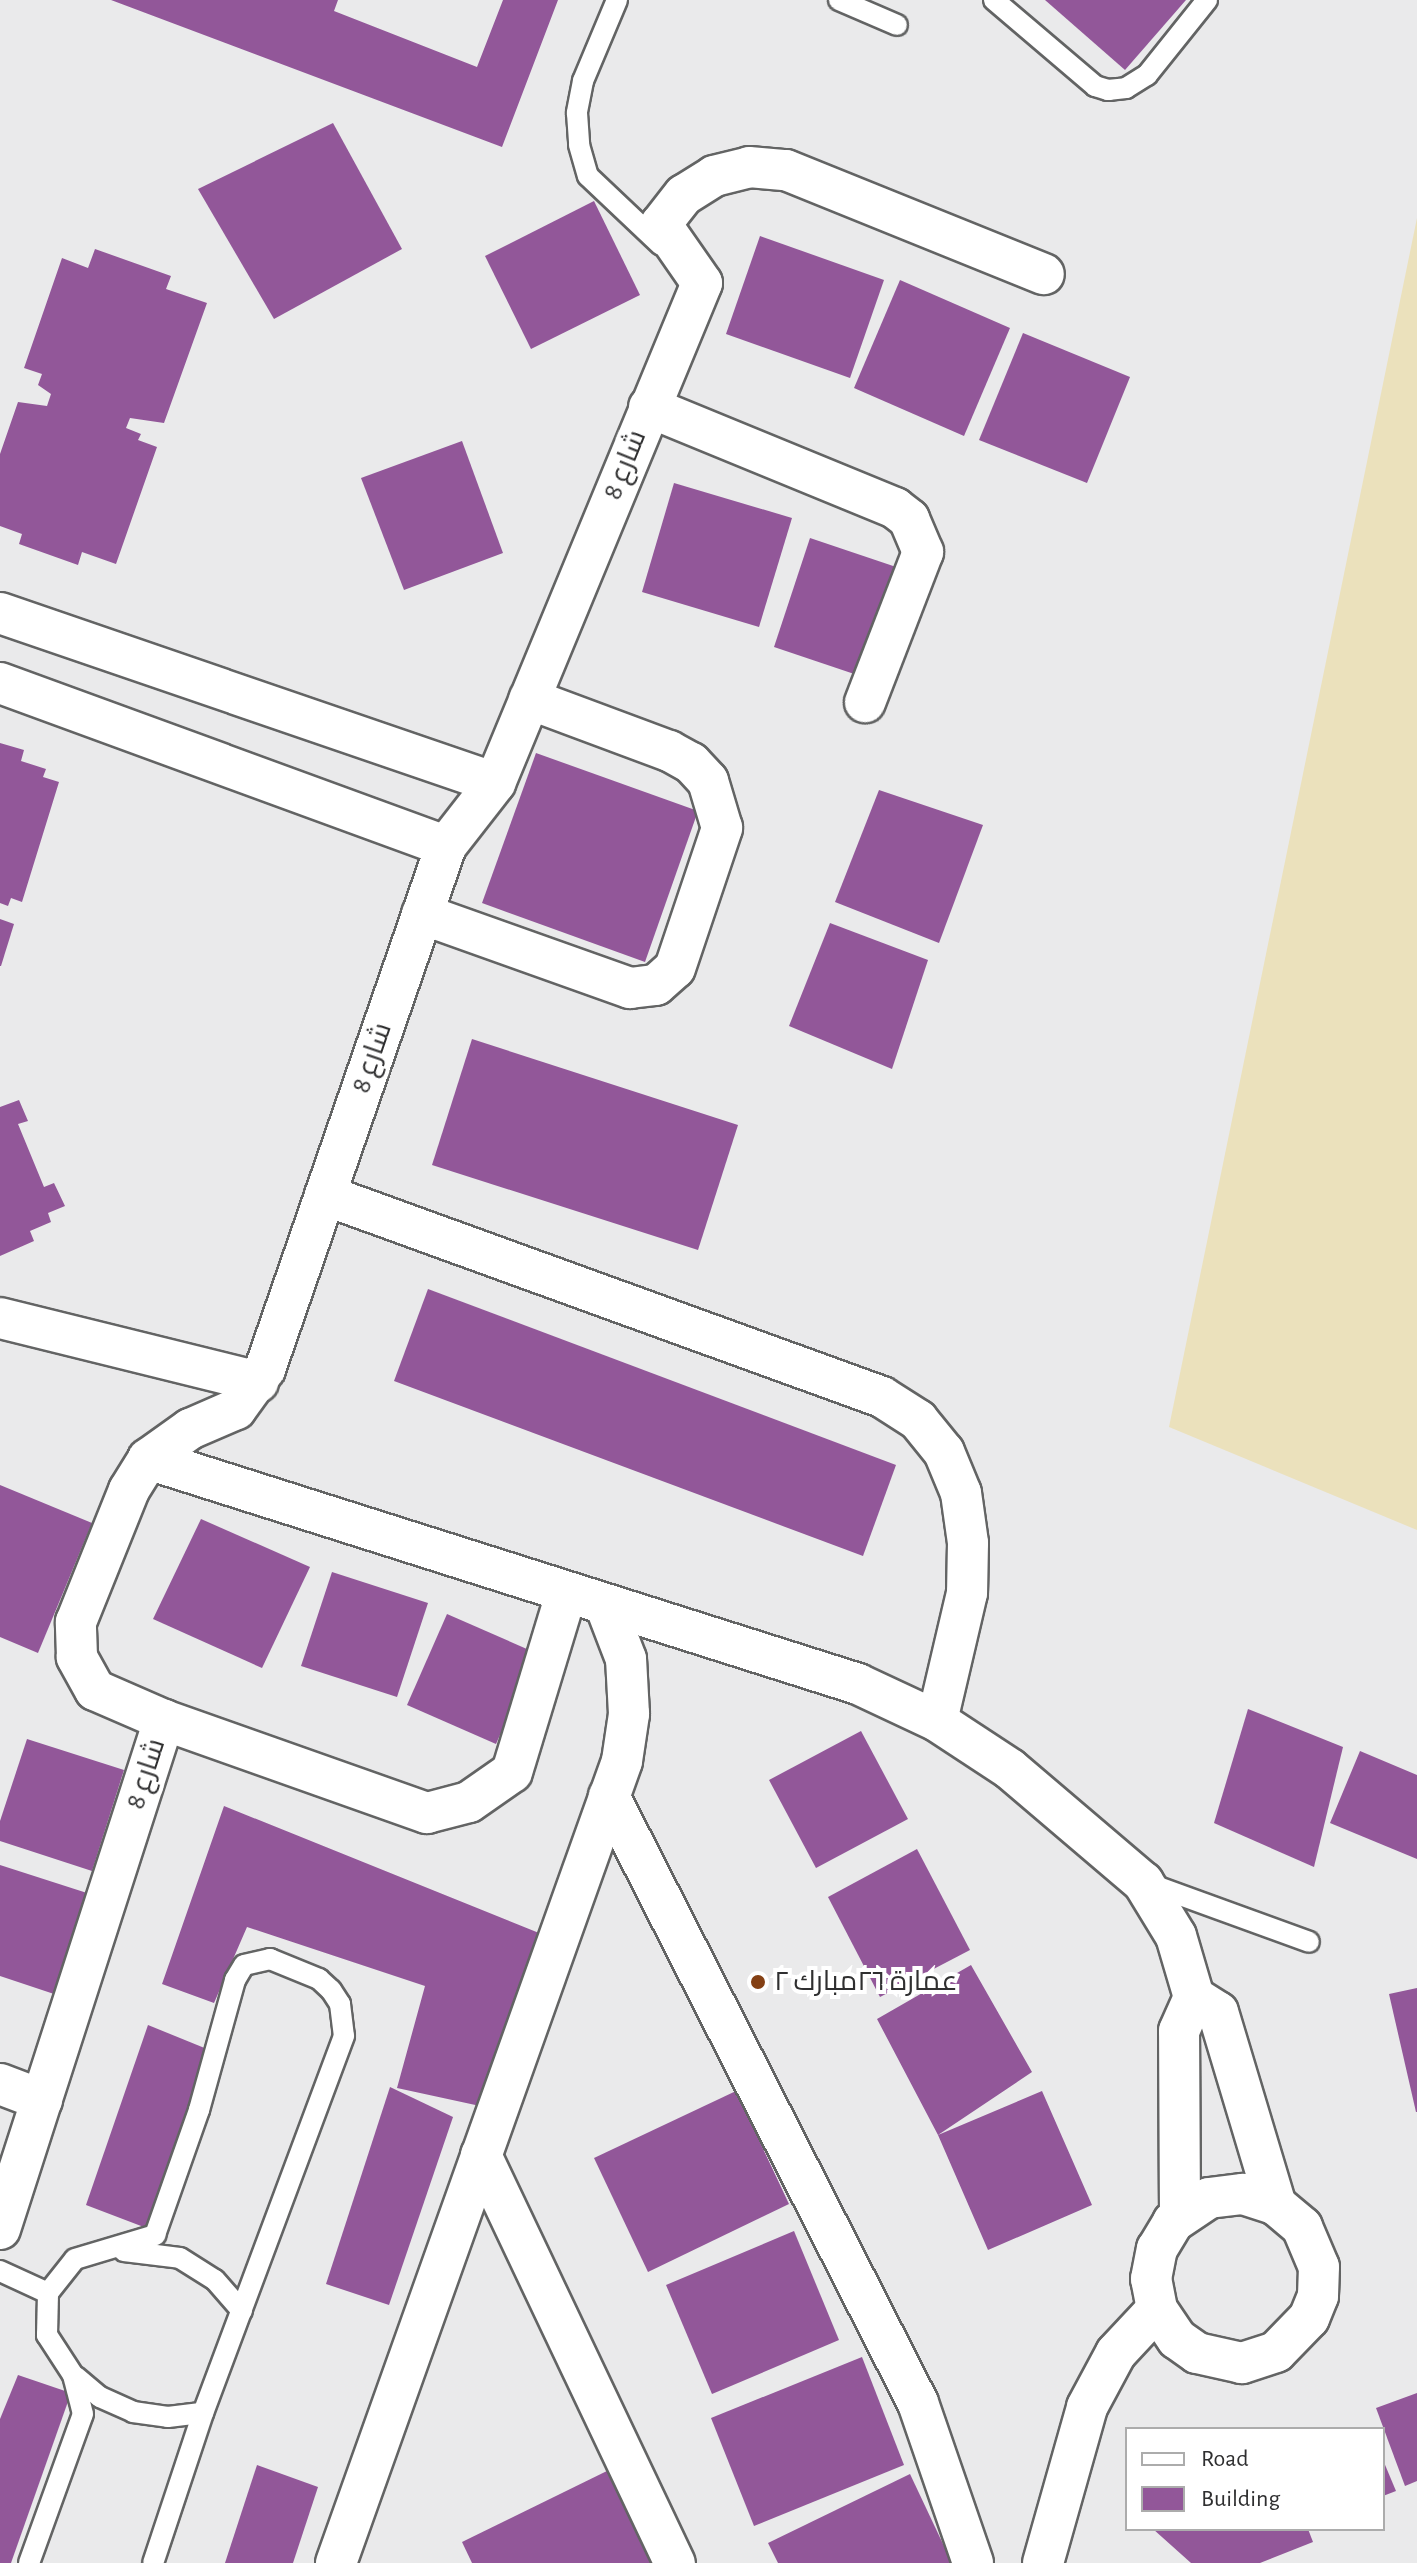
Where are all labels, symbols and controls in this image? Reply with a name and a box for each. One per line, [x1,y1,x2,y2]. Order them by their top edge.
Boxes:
street label: شارع 8 [596,425,654,505]
street label: شارع 8 [344,1018,400,1098]
street label: شارع 8 [119,1735,173,1813]
place label: عمارة ٢٦مبارك ٢ [774,1965,957,1999]
marker: عمارة ٢٦مبارك ٢ [749,1973,767,1991]
legend [1125,2427,1385,2531]
text: Road [1201,2447,1249,2471]
text: Building [1201,2487,1280,2511]

